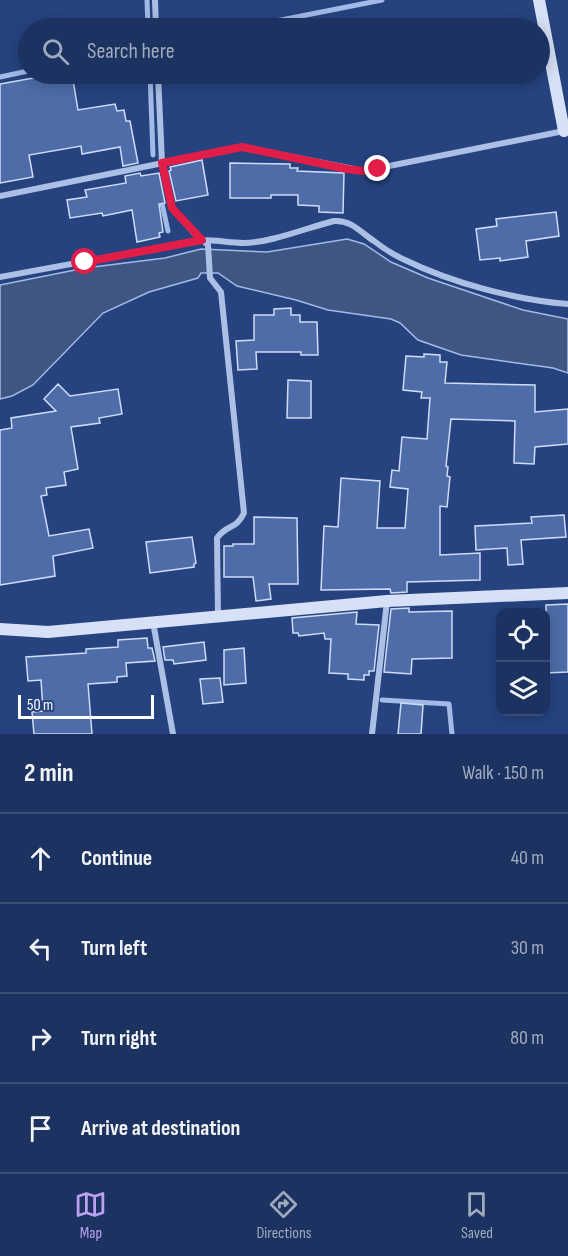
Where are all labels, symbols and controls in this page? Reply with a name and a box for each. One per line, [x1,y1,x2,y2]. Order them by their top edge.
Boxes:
search box [18,18,550,84]
icon: search [39,35,72,68]
text: Search here [87,38,174,65]
route end [364,155,390,181]
route start [71,248,97,274]
map controls [496,608,550,716]
button: locate [496,608,550,662]
button: layers [496,662,550,716]
scale bar [18,692,154,720]
text: 50 m [27,696,53,715]
text: 2 min [24,758,74,789]
text: Walk · 150 m [462,761,544,785]
icon: ahead [24,842,57,875]
text: Continue [81,845,152,872]
text: 40 m [511,846,544,870]
icon: left [24,932,57,965]
text: Turn left [81,935,147,962]
text: 30 m [511,936,544,960]
icon: right [24,1022,57,1055]
text: Turn right [81,1025,157,1052]
text: 80 m [510,1026,544,1050]
icon: arrive [24,1112,57,1145]
text: Arrive at destination [81,1115,240,1142]
tab: Map [74,1188,107,1243]
tab: Directions [256,1188,311,1243]
tab: Saved [460,1188,493,1243]

